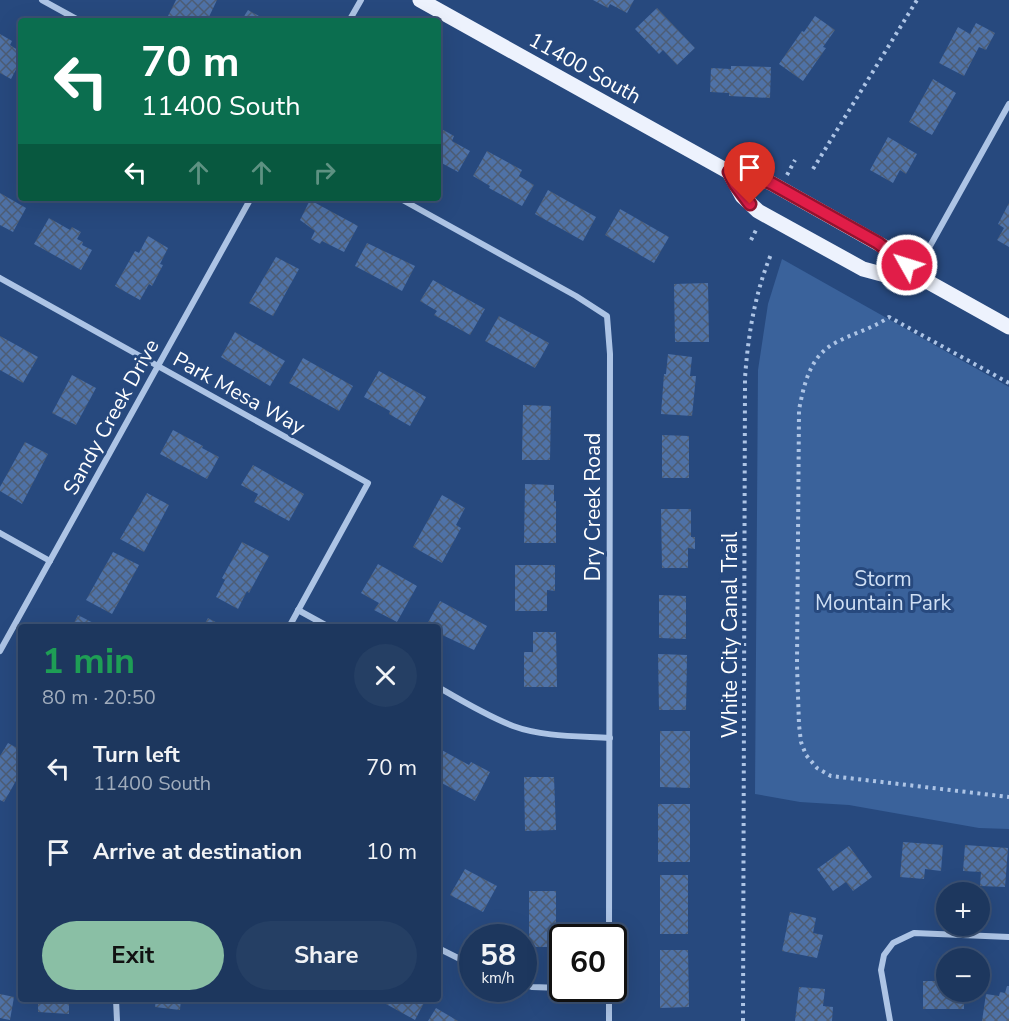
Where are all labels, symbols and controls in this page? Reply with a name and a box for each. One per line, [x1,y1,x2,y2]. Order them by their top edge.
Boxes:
street label: 11400 South [524,26,646,110]
text: 70 m [141,34,240,91]
icon: left [42,42,120,120]
text: 11400 South [141,88,301,125]
pin [724,142,775,204]
icon: arrive [733,151,766,184]
icon: left [119,156,152,189]
icon: ahead [182,156,215,189]
icon: ahead [245,156,278,189]
icon: right [308,156,341,189]
position arrow [875,233,939,297]
street label: Sandy Creek Drive [57,334,165,500]
street label: Park Mesa Way [168,345,310,441]
street label: Dry Creek Road [579,433,607,581]
street label: White City Canal Trail [716,531,744,738]
park label: Storm Mountain Park [815,565,951,617]
text: 1 min [42,637,135,686]
button: close [354,644,417,707]
text: 80 m · 20:50 [42,684,156,711]
text: Turn left [93,740,180,770]
icon: left [42,752,75,785]
text: 70 m [366,753,417,783]
text: 11400 South [93,770,211,797]
icon: arrive [42,836,75,869]
text: Arrive at destination [93,837,302,867]
text: 10 m [366,837,417,867]
map controls [936,882,990,1002]
button: + [936,882,990,936]
button: Exit [42,921,224,990]
button: Share [236,921,417,990]
speed limit sign: 60 [549,924,627,1002]
text: 58 [480,935,516,976]
button: − [936,948,990,1002]
text: km/h [481,968,515,988]

